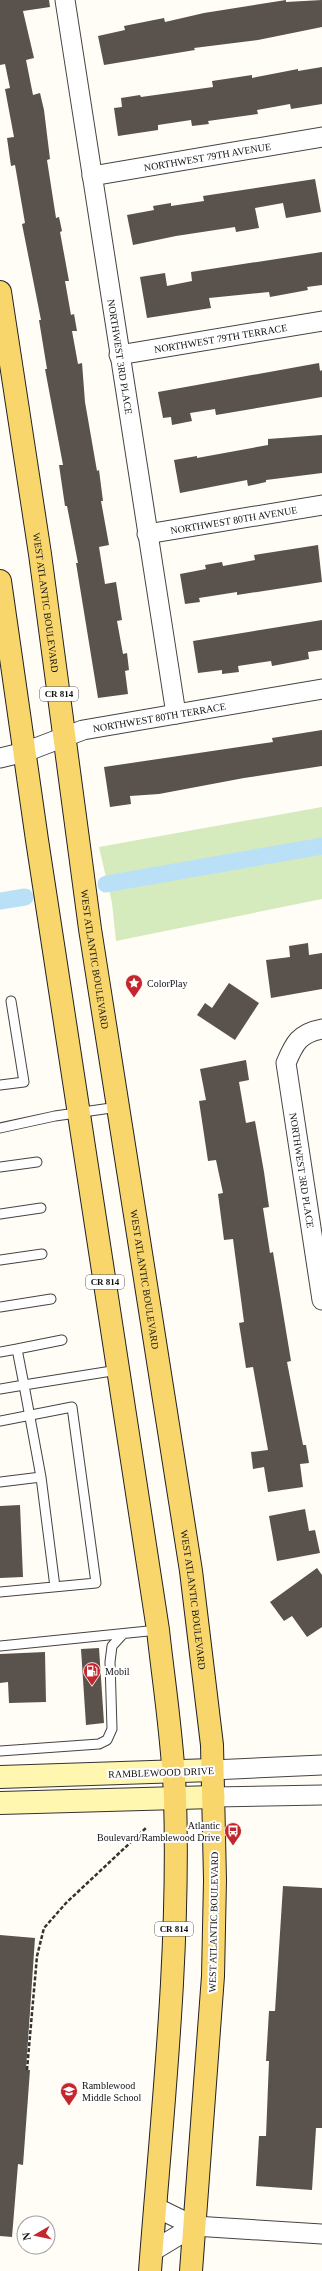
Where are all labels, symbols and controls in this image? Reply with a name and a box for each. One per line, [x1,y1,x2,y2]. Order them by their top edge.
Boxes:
street label: NORTHWEST 79TH AVENUE [143,141,272,173]
street label: NORTHWEST 3RD PLACE [106,298,134,415]
street label: NORTHWEST 79TH TERRACE [153,322,288,355]
street label: NORTHWEST 80TH AVENUE [170,504,298,536]
street label: WEST ATLANTIC BOULEVARD [31,532,61,673]
road number: CR 814 [40,687,78,701]
street label: NORTHWEST 80TH TERRACE [92,701,227,734]
street label: WEST ATLANTIC BOULEVARD [79,889,111,1030]
place icon: ColorPlay [124,973,144,998]
place label: ColorPlay [147,978,188,989]
street label: NORTHWEST 3RD PLACE [288,1112,316,1229]
street label: WEST ATLANTIC BOULEVARD [128,1209,161,1350]
road number: CR 814 [86,1275,124,1289]
street label: WEST ATLANTIC BOULEVARD [179,1529,208,1670]
fuel station icon: Mobil [82,1661,102,1686]
place label: Mobil [105,1666,130,1677]
street label: RAMBLEWOOD DRIVE [108,1765,214,1780]
place label: Atlantic Boulevard/Ramblewood Drive [97,1820,221,1843]
bus stop icon: Atlantic Boulevard/Ramblewood Drive [223,1821,243,1846]
street label: WEST ATLANTIC BOULEVARD [207,1852,220,1992]
road number: CR 814 [155,1922,193,1936]
place label: Ramblewood Middle School [82,2080,141,2103]
school or university icon: Ramblewood Middle School [59,2081,79,2106]
north arrow [16,2215,56,2255]
text: N [20,2232,33,2241]

